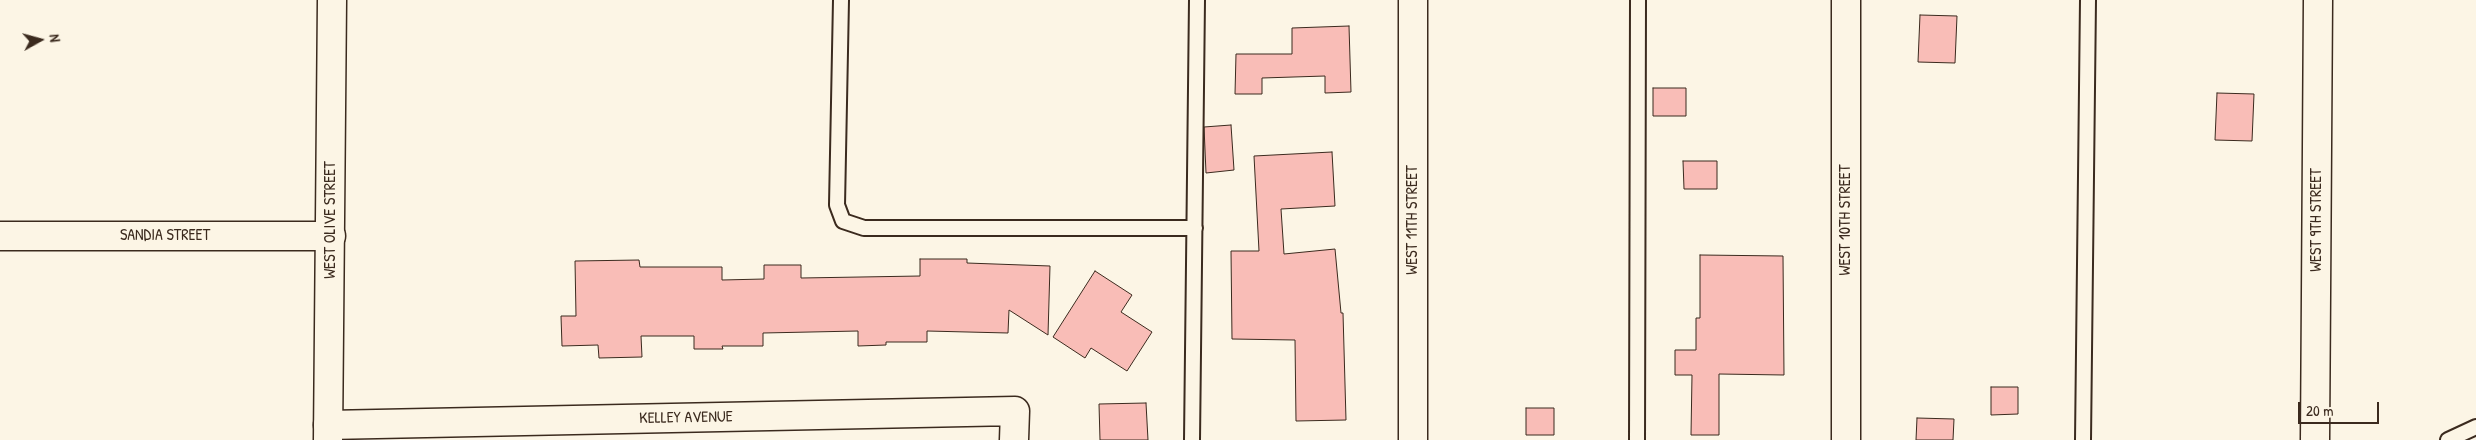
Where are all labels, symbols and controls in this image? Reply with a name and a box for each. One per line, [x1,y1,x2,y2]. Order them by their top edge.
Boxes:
north arrow [15,15,65,65]
text: N [46,33,65,43]
street label: WEST OLIVE STREET [321,161,341,279]
street label: WEST 11TH STREET [1403,165,1423,275]
street label: WEST 10TH STREET [1836,165,1856,275]
street label: WEST 9TH STREET [2307,168,2327,272]
street label: SANDIA STREET [120,226,210,246]
scale bar [2301,392,2382,424]
text: 20 m [2306,400,2333,421]
street label: KELLEY AVENUE [639,408,733,428]

